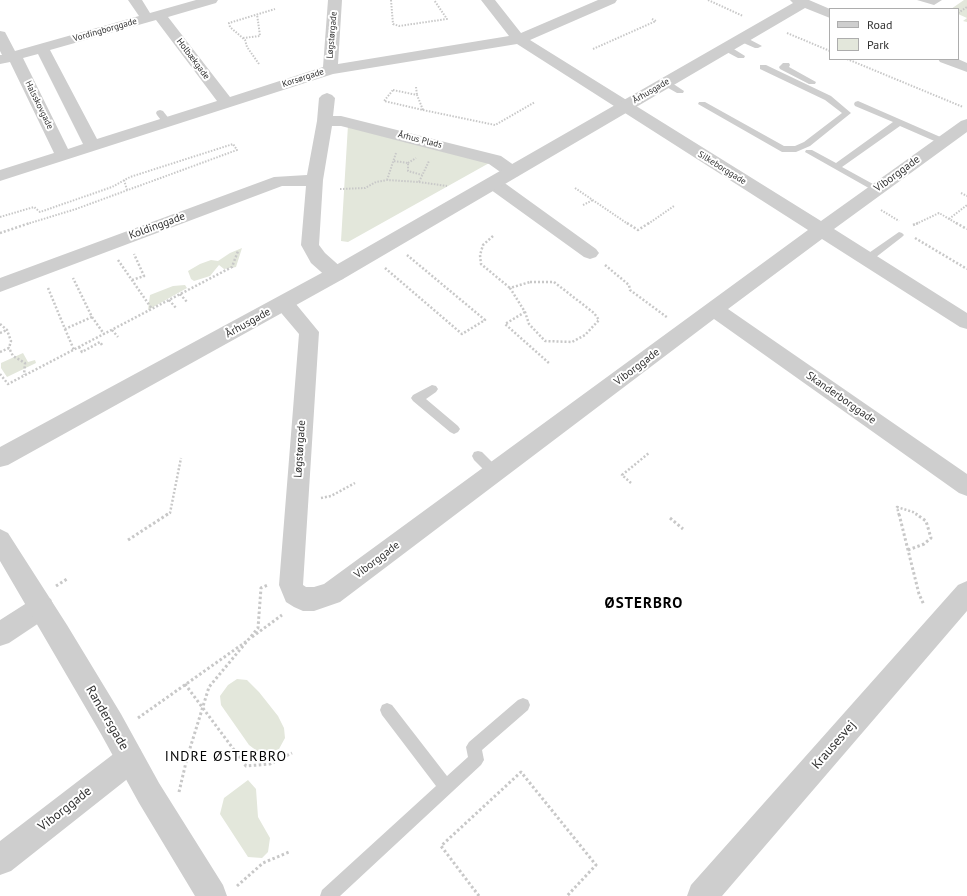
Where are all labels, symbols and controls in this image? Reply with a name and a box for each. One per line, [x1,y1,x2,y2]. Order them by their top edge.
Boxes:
legend [829,8,959,60]
street label: Løgstørgade [325,11,339,59]
street label: Vordingborggade [72,16,138,44]
text: Road [867,17,892,32]
street label: Holbækgade [174,36,212,82]
text: Park [867,37,889,52]
street label: Korsørgade [281,66,325,90]
street label: Århusgade [631,76,671,106]
street label: Halsskovgade [23,79,55,131]
street label: Århus Plads [397,129,443,151]
street label: Silkeborggade [696,149,748,187]
street label: Viborggade [871,153,923,195]
street label: Koldinggade [127,210,187,242]
street label: Århusgade [223,305,273,341]
street label: Viborggade [612,346,662,388]
street label: Skanderborggade [804,369,878,427]
street label: Løgstørgade [291,420,309,478]
street label: Viborggade [352,539,402,581]
district label: ØSTERBRO [605,595,683,613]
street label: Randersgade [82,683,132,753]
street label: Krausesvej [809,718,859,772]
district label: INDRE ØSTERBRO [165,749,287,765]
street label: Viborggade [35,783,95,835]

